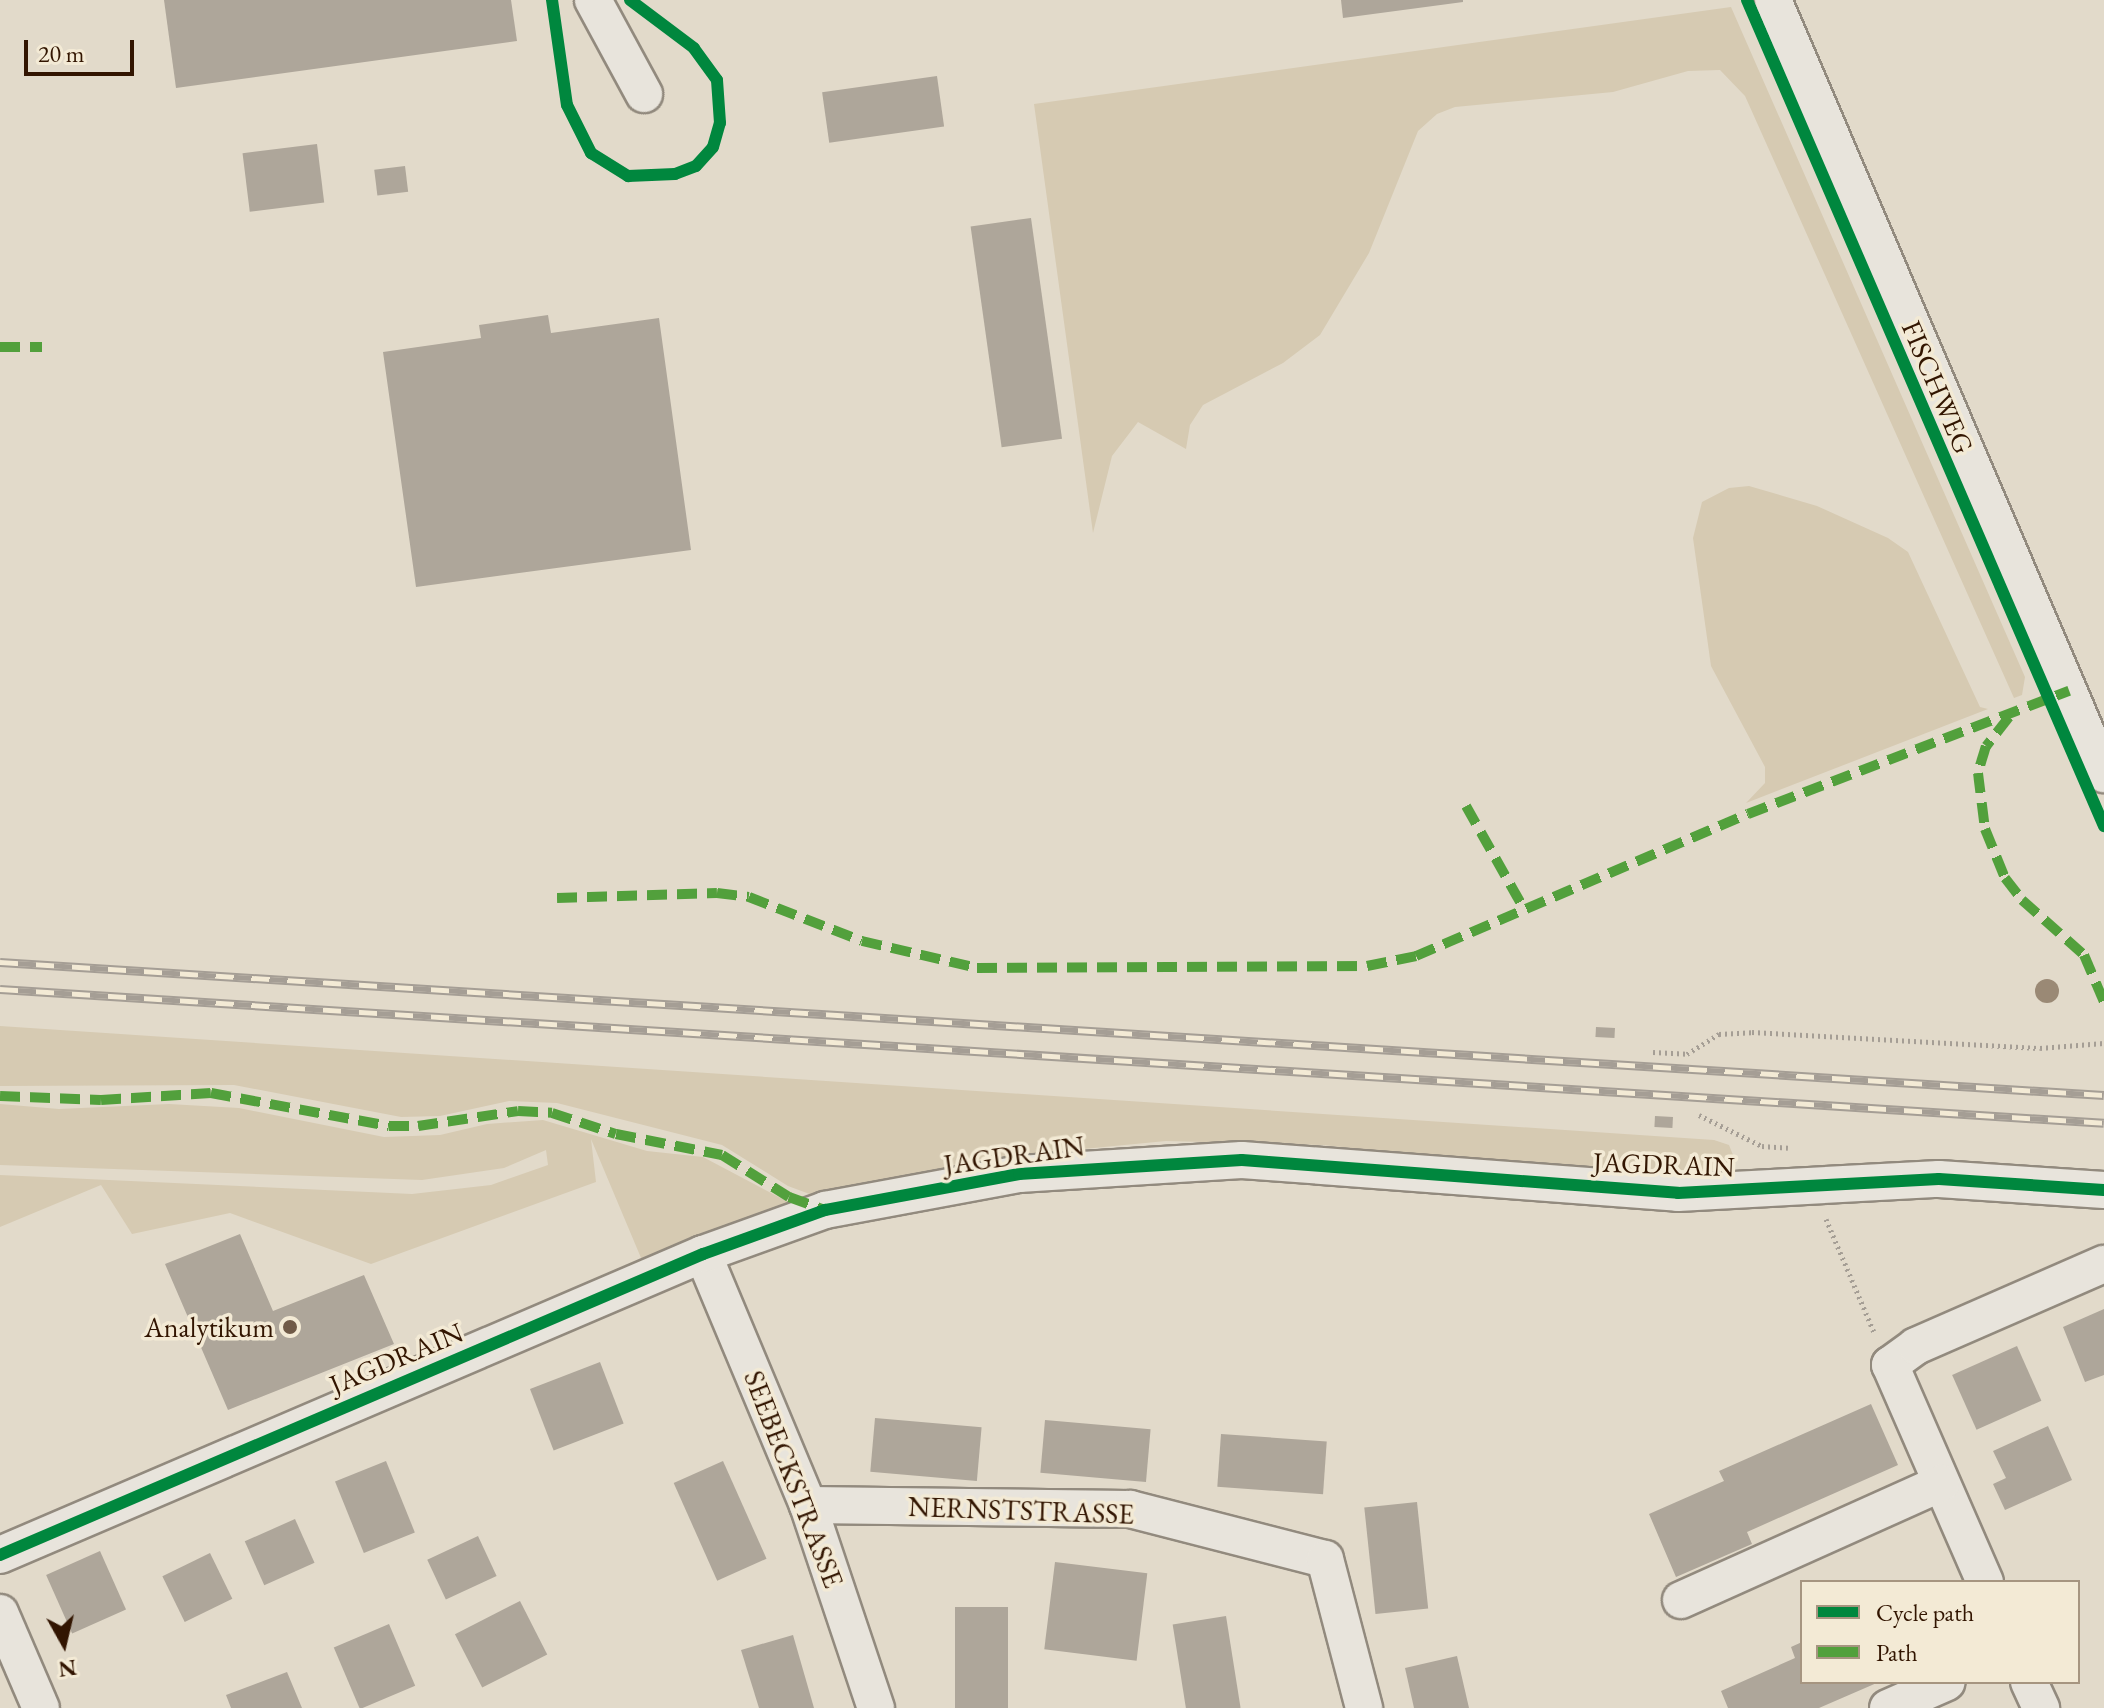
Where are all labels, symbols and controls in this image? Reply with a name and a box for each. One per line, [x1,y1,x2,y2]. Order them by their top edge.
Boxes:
scale bar [28,24,138,74]
text: 20 m [38,38,85,69]
street label: FISCHWEG [1895,315,1981,459]
street label: JAGDRAIN [941,1129,1087,1181]
street label: JAGDRAIN [1593,1145,1735,1183]
place label: Analytikum [144,1310,274,1344]
street label: JAGDRAIN [324,1315,468,1401]
marker: Analytikum [281,1318,299,1336]
street label: SEEBECKSTRASSE [737,1366,851,1592]
street label: NERNSTSTRASSE [908,1489,1134,1531]
legend [1800,1580,2080,1684]
text: Cycle path [1876,1597,1974,1628]
north arrow [24,1604,104,1684]
text: Path [1876,1637,1918,1668]
text: N [57,1653,78,1684]

